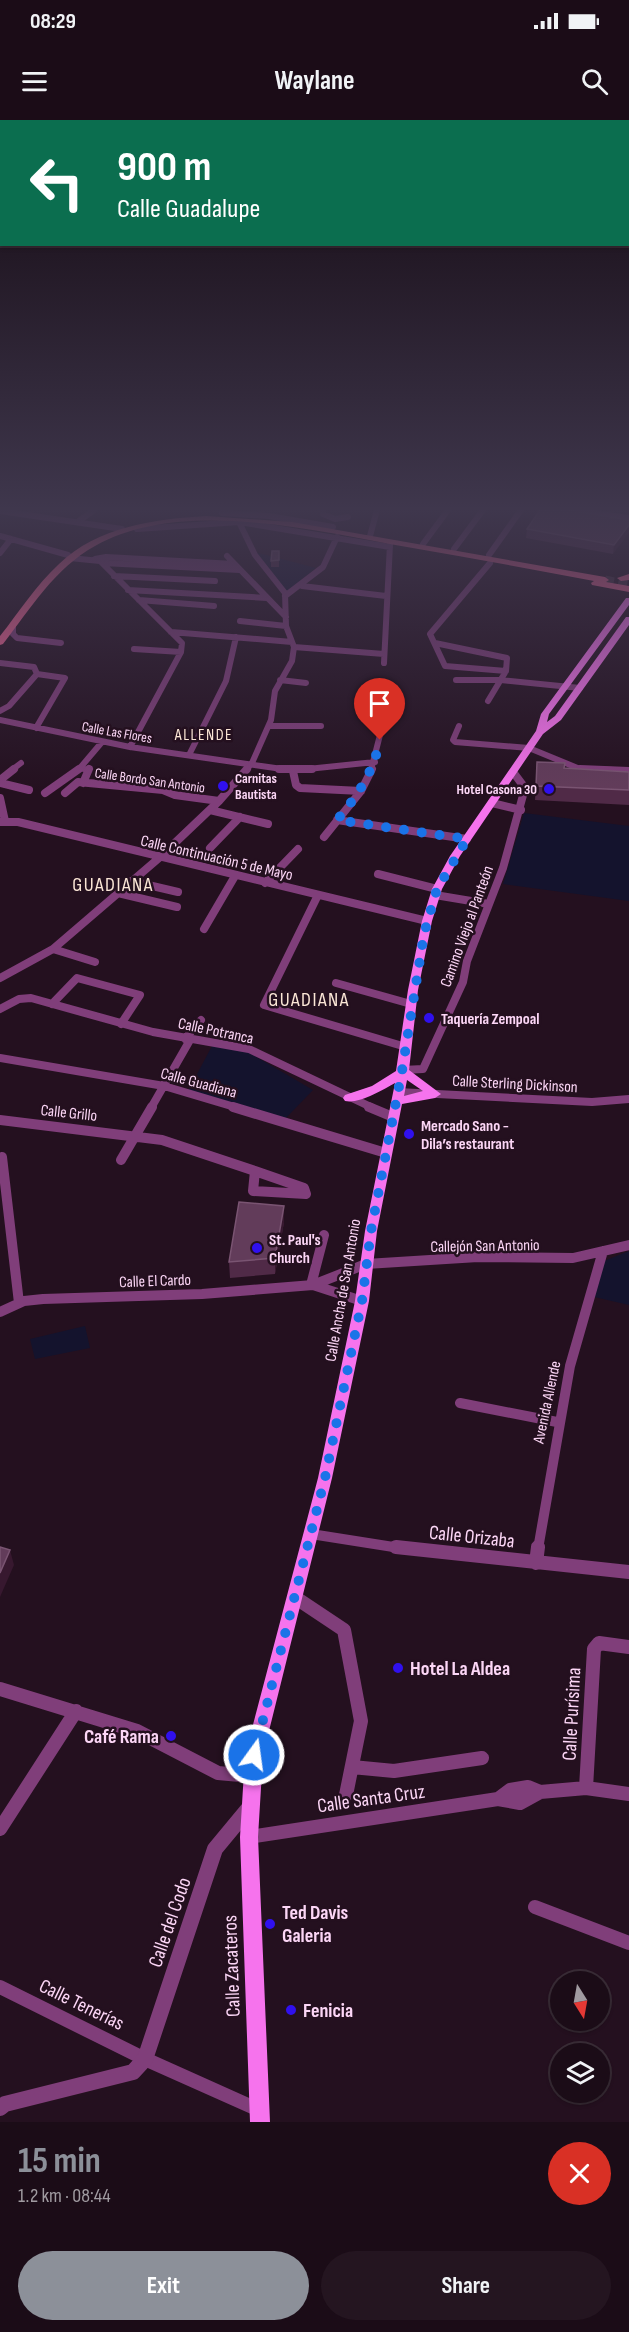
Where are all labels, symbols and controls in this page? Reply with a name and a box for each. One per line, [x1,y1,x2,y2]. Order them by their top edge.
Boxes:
text: 08:29 [30,8,76,35]
icon: menu [18,65,51,98]
text: Waylane [274,65,355,97]
icon: search [578,65,611,98]
text: 900 m [117,142,211,193]
icon: left [18,144,96,222]
text: Calle Guadalupe [117,193,260,225]
pin [354,678,405,740]
icon: arrive [363,687,396,720]
street label: Calle Las Flores [80,718,153,747]
district label: ALLENDE [174,726,233,745]
street label: Calle Bordo San Antonio [94,764,206,797]
place label: Carnitas Bautista [235,770,277,803]
marker: Carnitas Bautista [216,779,230,793]
place label: Hotel Casona 30 [457,781,537,798]
marker: Hotel Casona 30 [542,782,556,796]
street label: Calle Continuación 5 de Mayo [139,832,295,885]
street label: Camino Viejo al Panteón [437,863,498,990]
district label: GUADIANA [72,873,154,897]
district label: GUADIANA [268,988,350,1012]
place label: Taquería Zempoal [441,1010,540,1029]
marker: Taquería Zempoal [422,1011,436,1025]
street label: Calle Potranca [176,1014,255,1049]
street label: Calle Guadiana [158,1064,239,1103]
street label: Calle Sterling Dickinson [452,1072,578,1097]
street label: Calle Grillo [40,1101,98,1126]
place label: Mercado Sano - Dila’s restaurant [421,1117,514,1154]
marker: Mercado Sano - Dila’s restaurant [402,1127,416,1141]
street label: Calle Ancha de San Antonio [322,1217,365,1363]
place label: St. Paul's Church [269,1231,321,1268]
street label: Callejón San Antonio [430,1236,540,1257]
marker: St. Paul's Church [250,1241,264,1255]
street label: Calle El Cardo [119,1271,191,1292]
street label: Avenida Allende [529,1359,565,1446]
street label: Calle Orizaba [428,1521,516,1553]
place label: Hotel La Aldea [410,1657,510,1681]
marker: Hotel La Aldea [391,1661,405,1675]
street label: Calle Purísima [558,1667,586,1761]
position arrow [222,1723,286,1787]
place label: Café Rama [84,1725,159,1749]
marker: Café Rama [164,1729,178,1743]
street label: Calle Santa Cruz [316,1780,427,1818]
street label: Calle del Codo [143,1874,197,1970]
place label: Ted Davis Galeria [282,1901,349,1948]
street label: Calle Zacateros [218,1915,246,2017]
marker: Ted Davis Galeria [263,1917,277,1931]
north arrow [550,1971,610,2031]
map controls [550,1971,610,2103]
street label: Calle Tenerías [35,1974,128,2036]
place label: Fenicia [303,1999,353,2023]
marker: Fenicia [284,2003,298,2017]
button: layers [550,2043,610,2103]
text: 15 min [18,2140,101,2183]
button: close [548,2142,611,2205]
text: 1.2 km · 08:44 [18,2184,111,2208]
button: Exit [18,2251,309,2320]
button: Share [321,2251,611,2320]

